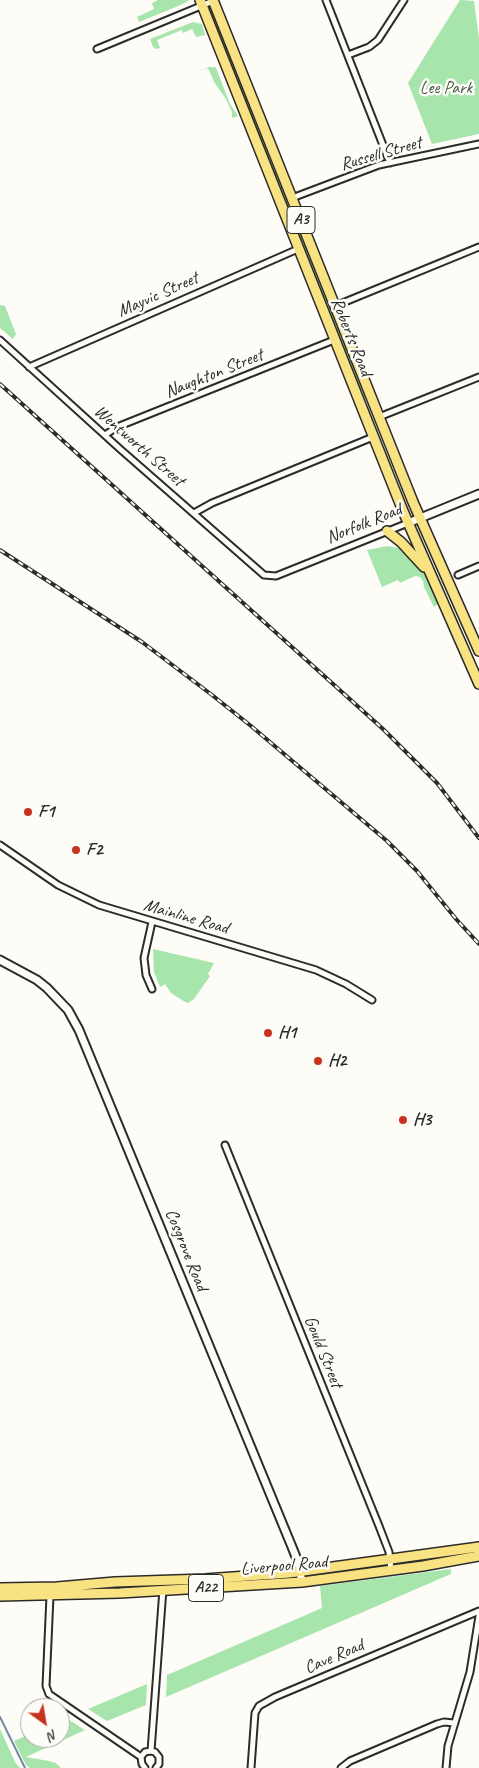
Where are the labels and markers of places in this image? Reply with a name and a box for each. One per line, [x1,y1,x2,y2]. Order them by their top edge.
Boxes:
place label: F1 [38,801,54,823]
marker: F1 [22,806,34,818]
place label: F2 [86,839,102,861]
marker: F2 [70,844,82,856]
place label: H1 [278,1022,296,1044]
marker: H1 [262,1027,274,1039]
place label: H2 [328,1050,346,1072]
marker: H2 [312,1055,324,1067]
place label: H3 [413,1109,431,1131]
marker: H3 [397,1114,409,1126]

